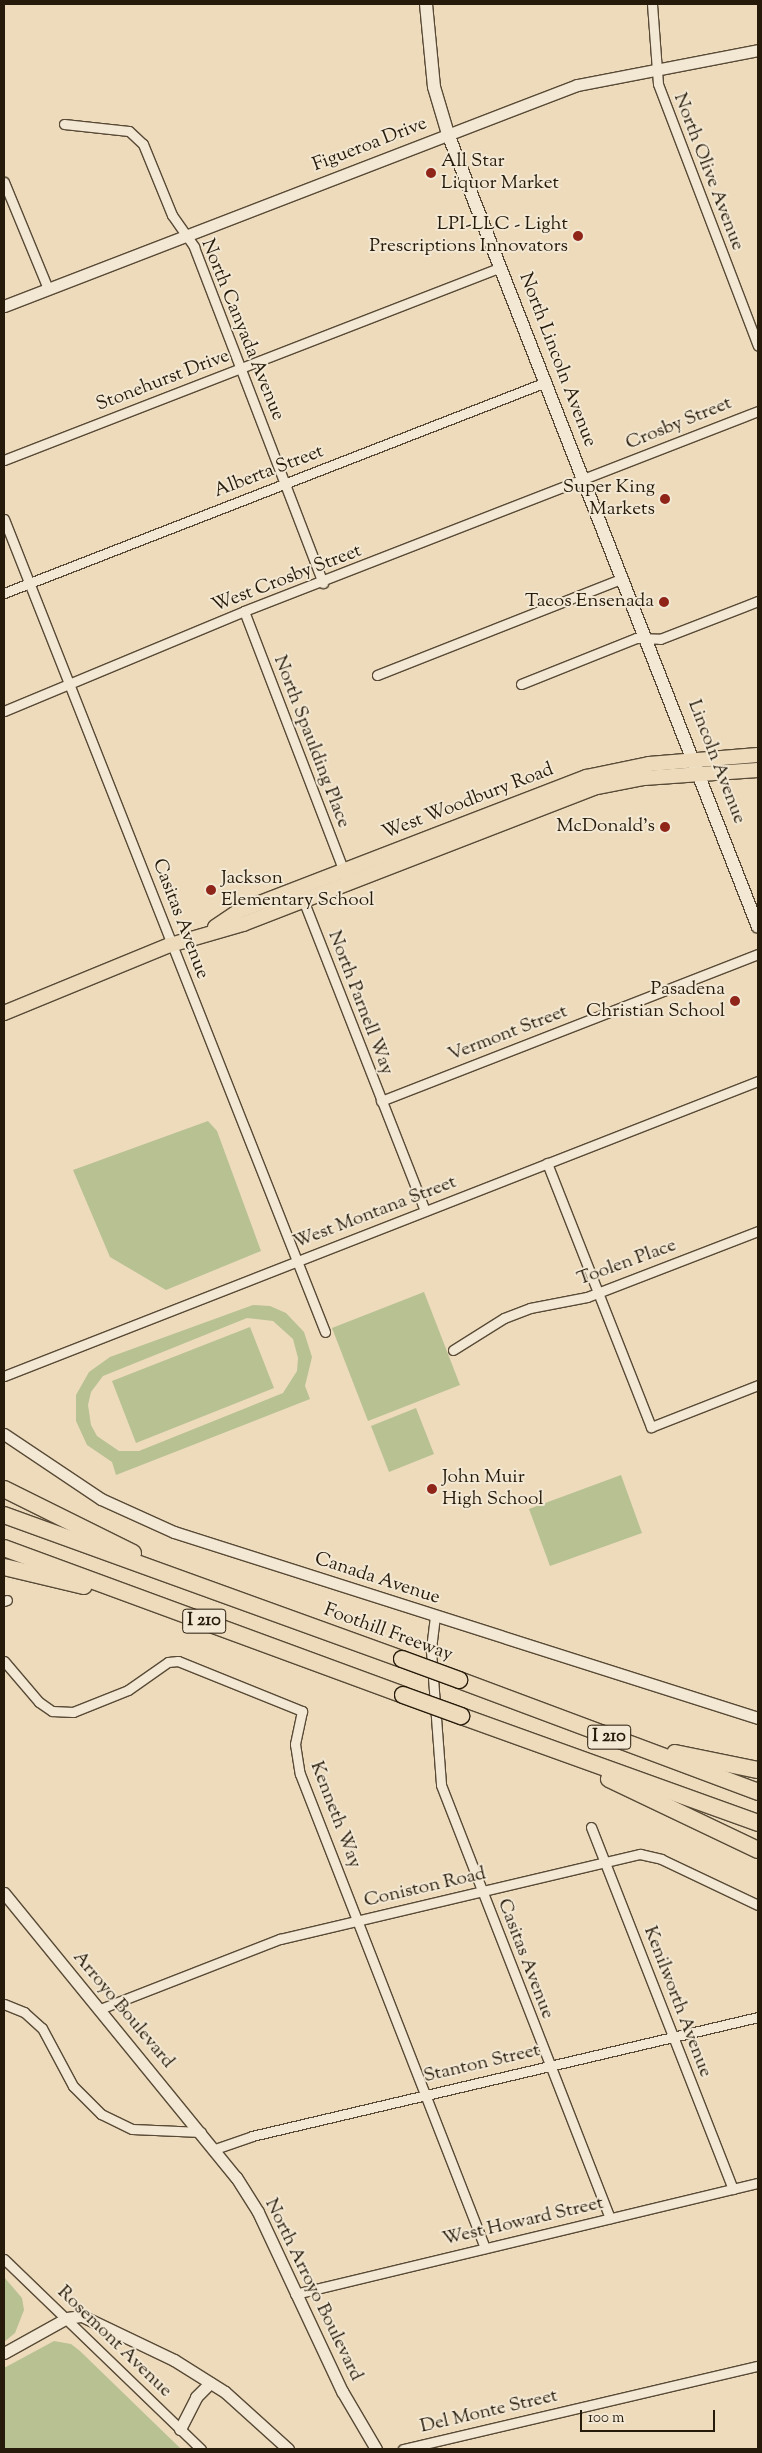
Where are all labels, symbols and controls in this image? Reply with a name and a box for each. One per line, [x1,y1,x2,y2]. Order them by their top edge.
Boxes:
street label: North Olive Avenue [667,90,749,254]
street label: Figueroa Drive [310,113,430,177]
place label: All Star Liquor Market [441,151,559,195]
marker: All Star Liquor Market [425,167,437,179]
place label: LPI-LLC - Light Prescriptions Innovators [369,214,568,258]
marker: LPI-LLC - Light Prescriptions Innovators [572,230,584,242]
street label: North Canyada Avenue [195,236,289,424]
street label: North Lincoln Avenue [513,270,601,450]
street label: Stonehurst Drive [93,345,233,417]
street label: Crosby Street [623,392,735,456]
street label: Alberta Street [211,441,327,503]
place label: Super King Markets [563,477,655,521]
marker: Super King Markets [659,493,671,505]
street label: West Crosby Street [209,540,365,618]
place label: Tacos Ensenada [525,591,654,613]
marker: Tacos Ensenada [658,596,670,608]
street label: North Spaulding Place [268,653,354,831]
street label: Lincoln Avenue [682,697,750,827]
street label: West Woodbury Road [379,759,557,845]
place label: McDonald's [556,816,655,838]
marker: McDonald's [659,821,671,833]
street label: Casitas Avenue [147,856,213,982]
place label: Jackson Elementary School [221,868,374,912]
marker: Jackson Elementary School [205,884,217,896]
street label: North Parnell Way [322,928,398,1078]
place label: Pasadena Christian School [586,979,725,1023]
marker: Pasadena Christian School [729,995,741,1007]
street label: Vermont Street [445,1001,571,1067]
street label: West Montana Street [290,1171,460,1255]
street label: Toolen Place [574,1235,680,1291]
place label: John Muir High School [442,1467,544,1511]
marker: John Muir High School [426,1483,438,1495]
street label: Canada Avenue [311,1548,443,1610]
street label: Foothill Freeway [320,1599,456,1667]
road number: I 210 [182,1605,226,1636]
road number: I 210 [586,1721,632,1752]
street label: Kenneth Way [304,1758,366,1872]
street label: Coniston Road [362,1863,488,1913]
street label: Casitas Avenue [492,1896,558,2022]
street label: Kenilworth Avenue [638,1923,716,2081]
street label: Arroyo Boulevard [67,1947,179,2073]
street label: Stanton Street [422,2040,542,2088]
street label: West Howard Street [440,2192,606,2252]
street label: North Arroyo Boulevard [259,2195,367,2385]
street label: Rosemont Avenue [52,2281,176,2403]
street label: Del Monte Street [418,2385,560,2439]
scale bar [582,2400,717,2432]
text: 100 m [588,2408,624,2429]

